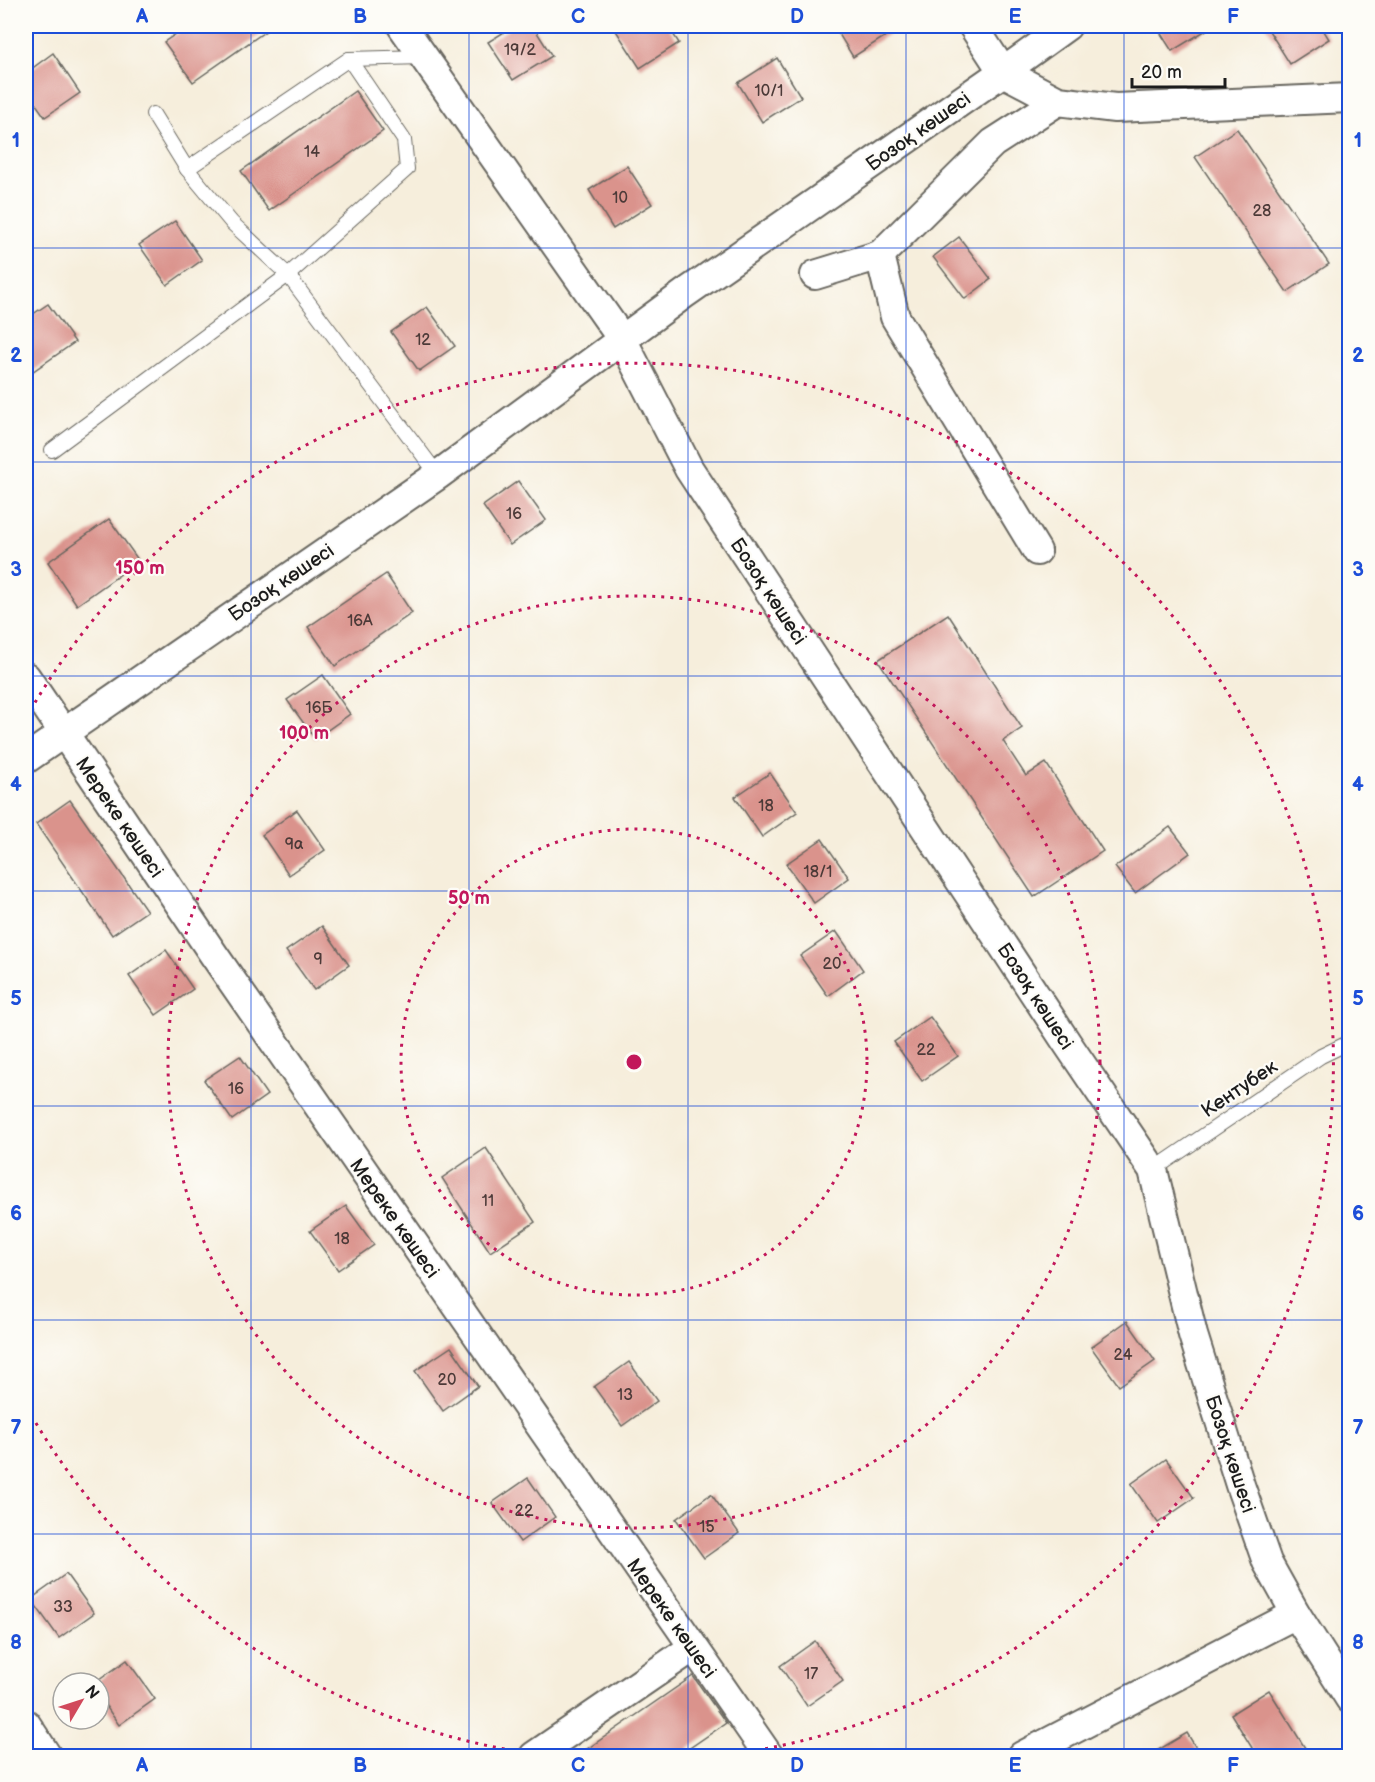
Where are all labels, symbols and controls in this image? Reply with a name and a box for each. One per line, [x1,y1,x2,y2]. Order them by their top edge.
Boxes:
text: A [135,5,149,29]
text: B [353,5,367,29]
text: C [571,5,585,29]
text: D [790,5,804,29]
text: E [1009,5,1022,29]
text: F [1227,5,1239,29]
house number: 19/2 [504,41,537,60]
scale bar [1132,51,1225,89]
text: 20 m [1141,62,1182,83]
house number: 10/1 [754,82,784,101]
street label: Бозоқ көшесі [862,87,976,177]
text: 1 [12,129,20,153]
text: 1 [1354,129,1362,153]
house number: 14 [304,143,320,162]
house number: 10 [612,189,628,208]
house number: 28 [1253,202,1271,221]
house number: 12 [415,331,431,350]
text: 2 [10,344,22,368]
text: 2 [1352,344,1364,368]
house number: 16 [506,505,522,524]
street label: Бозоқ көшесі [725,534,812,649]
street label: Бозоқ көшесі [224,539,339,627]
text: 3 [10,558,22,582]
text: 150 m [115,558,165,579]
text: 3 [1352,558,1364,582]
house number: 16А [347,612,373,631]
house number: 16Б [305,699,333,718]
text: 100 m [279,723,329,744]
street label: Мереке көшесі [70,753,168,882]
text: 4 [10,773,22,797]
text: 4 [1352,773,1364,797]
house number: 18 [758,797,774,816]
house number: 9а [285,835,304,854]
house number: 18/1 [804,863,832,882]
text: 50 m [448,888,490,909]
street label: Бозоқ көшесі [992,939,1079,1054]
house number: 9 [313,950,323,969]
house number: 20 [823,955,841,974]
text: 5 [10,987,22,1011]
text: 5 [1352,987,1364,1011]
house number: 22 [917,1041,936,1060]
centre of rings [624,1052,644,1072]
street label: Кентубек [1197,1054,1282,1123]
house number: 16 [228,1080,244,1099]
street label: Мереке көшесі [344,1154,444,1283]
house number: 11 [482,1192,494,1211]
text: 6 [10,1202,22,1226]
text: 6 [1352,1202,1364,1226]
house number: 18 [334,1230,350,1249]
house number: 24 [1114,1346,1133,1365]
house number: 20 [438,1371,456,1390]
house number: 13 [617,1386,633,1405]
street label: Бозоқ көшесі [1200,1392,1260,1516]
text: 7 [10,1416,22,1440]
text: 7 [1352,1416,1364,1440]
house number: 22 [515,1502,534,1521]
house number: 15 [699,1518,715,1537]
street label: Мереке көшесі [621,1554,721,1683]
house number: 33 [53,1598,73,1617]
text: 8 [10,1631,22,1655]
text: 8 [1352,1631,1364,1655]
house number: 17 [804,1665,818,1684]
north arrow [51,1671,111,1731]
text: N [80,1682,103,1703]
text: A [135,1754,149,1778]
text: B [353,1754,367,1778]
text: C [571,1754,585,1778]
text: D [790,1754,804,1778]
text: E [1009,1754,1022,1778]
text: F [1227,1754,1239,1778]

